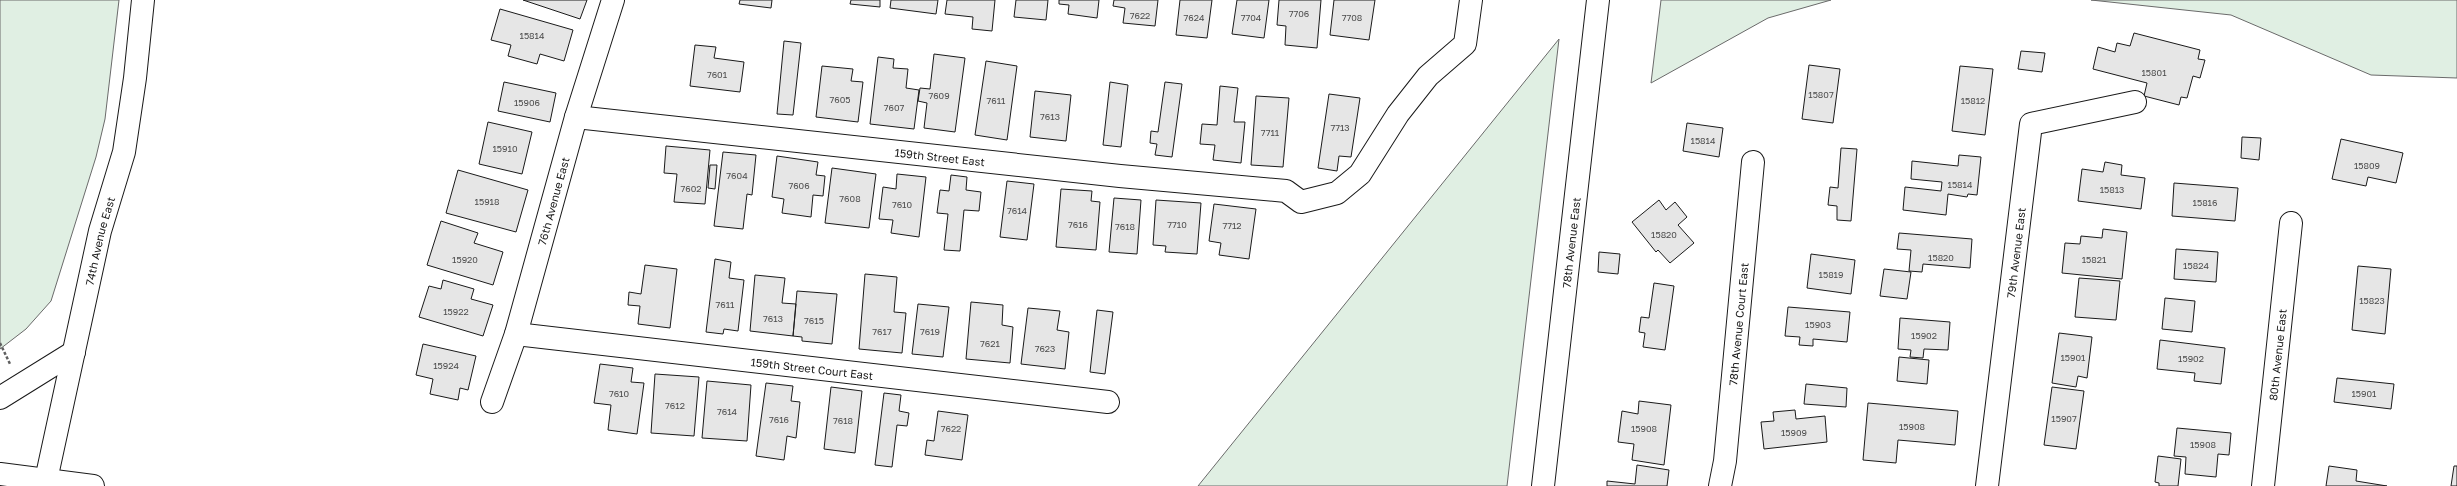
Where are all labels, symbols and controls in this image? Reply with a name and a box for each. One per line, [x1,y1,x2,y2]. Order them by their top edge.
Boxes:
house number: 7706 [1289,8,1309,19]
house number: 7622 [1130,10,1150,21]
house number: 7624 [1184,12,1205,23]
house number: 7704 [1241,12,1262,23]
house number: 7708 [1342,12,1362,23]
house number: 15814 [520,30,545,41]
house number: 15801 [2141,67,2167,78]
house number: 7601 [707,69,728,80]
house number: 15807 [1808,89,1834,100]
house number: 7609 [928,90,950,101]
house number: 7605 [829,94,851,105]
house number: 7611 [987,95,1006,106]
house number: 15812 [1961,95,1985,106]
house number: 15906 [514,97,540,108]
house number: 7607 [884,102,905,113]
house number: 7613 [1040,111,1060,122]
house number: 7713 [1330,122,1350,133]
house number: 7711 [1261,127,1280,138]
house number: 15814 [1691,135,1716,146]
house number: 15910 [493,143,518,154]
street label: 159th Street East [894,145,986,168]
street label: 76th Avenue East [534,155,571,247]
house number: 15809 [2354,160,2380,171]
house number: 7604 [726,170,748,181]
house number: 15814 [1948,179,1973,190]
house number: 7606 [788,180,810,191]
house number: 7602 [680,183,702,194]
house number: 15813 [2100,184,2124,195]
house number: 7608 [839,193,861,204]
street label: 74th Avenue East [82,195,117,287]
house number: 15918 [475,196,499,207]
street label: 78th Avenue East [1559,197,1582,289]
house number: 15816 [2193,197,2217,208]
house number: 7610 [892,199,912,210]
house number: 7614 [1007,205,1028,216]
street label: 79th Avenue East [2003,207,2027,299]
house number: 7616 [1068,219,1088,230]
house number: 7710 [1167,219,1187,230]
house number: 7712 [1222,220,1242,231]
house number: 7618 [1115,221,1135,232]
house number: 15820 [1651,229,1677,240]
house number: 15820 [1928,252,1954,263]
house number: 15920 [452,254,478,265]
house number: 15821 [2082,254,2107,265]
house number: 15824 [2183,260,2209,271]
street label: 78th Avenue Court East [1726,262,1750,386]
house number: 15819 [1819,269,1843,280]
house number: 15823 [2359,295,2385,306]
house number: 7611 [716,299,735,310]
house number: 15922 [443,306,469,317]
street label: 80th Avenue East [2266,308,2288,401]
house number: 7613 [763,313,783,324]
house number: 7615 [804,315,824,326]
house number: 15903 [1805,319,1831,330]
house number: 7617 [872,326,892,337]
house number: 7619 [920,326,940,337]
house number: 15902 [1911,330,1937,341]
house number: 7621 [980,338,1001,349]
house number: 7623 [1035,343,1055,354]
house number: 15901 [2061,352,2086,363]
house number: 15902 [2178,353,2204,364]
street label: 159th Street Court East [750,355,874,381]
house number: 15924 [433,360,459,371]
house number: 7610 [609,388,629,399]
house number: 15901 [2352,388,2377,399]
house number: 7612 [665,400,685,411]
house number: 7614 [717,406,738,417]
house number: 15907 [2051,413,2077,424]
house number: 7616 [769,414,789,425]
house number: 7618 [833,415,853,426]
house number: 15908 [1899,421,1925,432]
house number: 7622 [941,423,961,434]
house number: 15908 [1631,423,1657,434]
house number: 15909 [1781,427,1807,438]
house number: 15908 [2190,439,2216,450]

